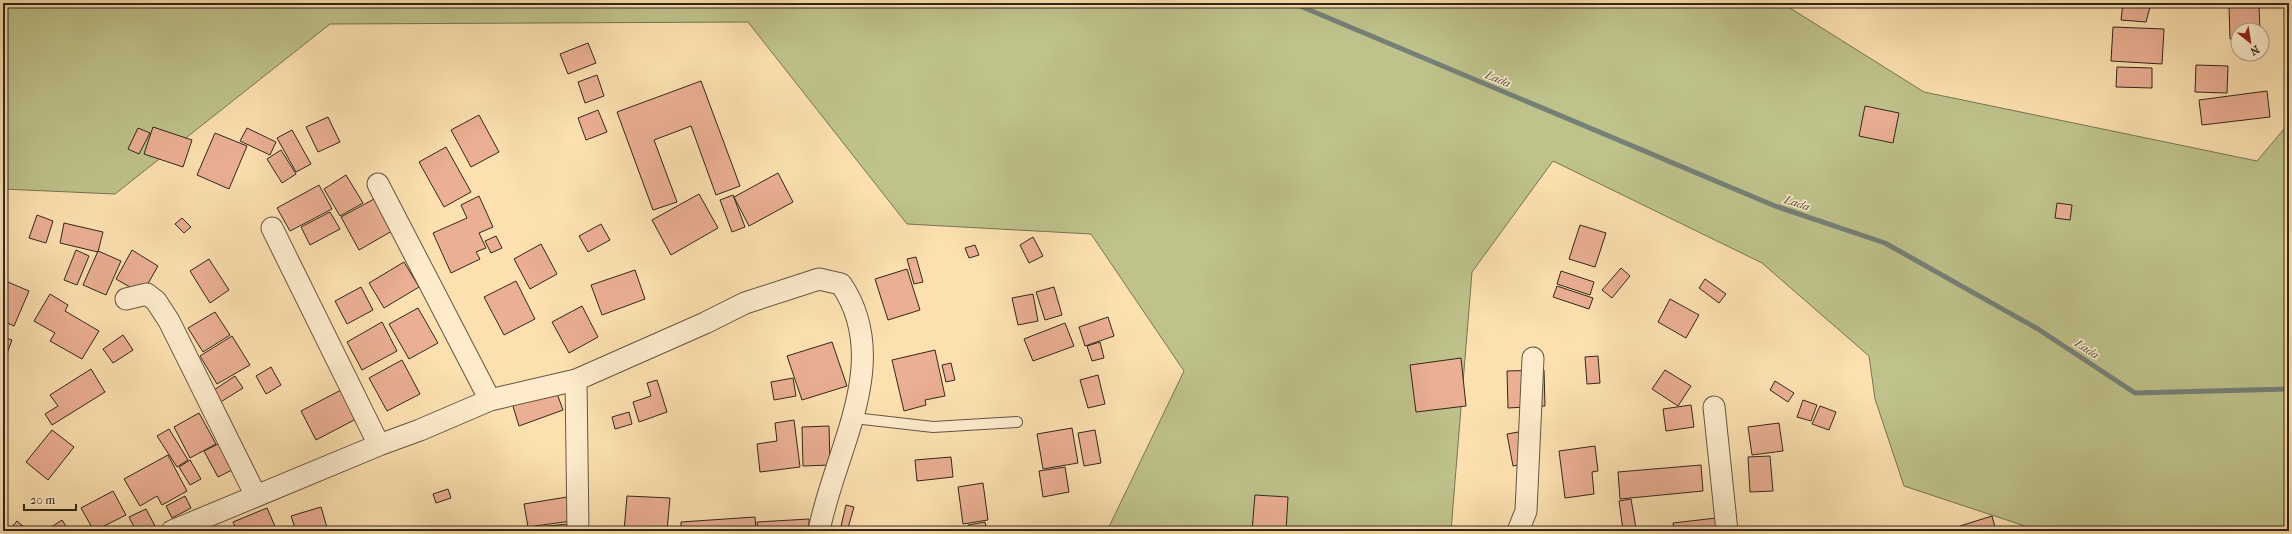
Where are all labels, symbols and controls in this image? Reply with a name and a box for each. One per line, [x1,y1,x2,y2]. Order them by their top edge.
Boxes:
north arrow [2230,22,2270,62]
text: N [2247,43,2262,58]
water label: Lada [1482,67,1513,91]
water label: Lada [1781,192,1812,214]
water label: Lada [2071,335,2102,362]
scale bar [24,486,76,512]
text: 20 m [30,493,55,507]

